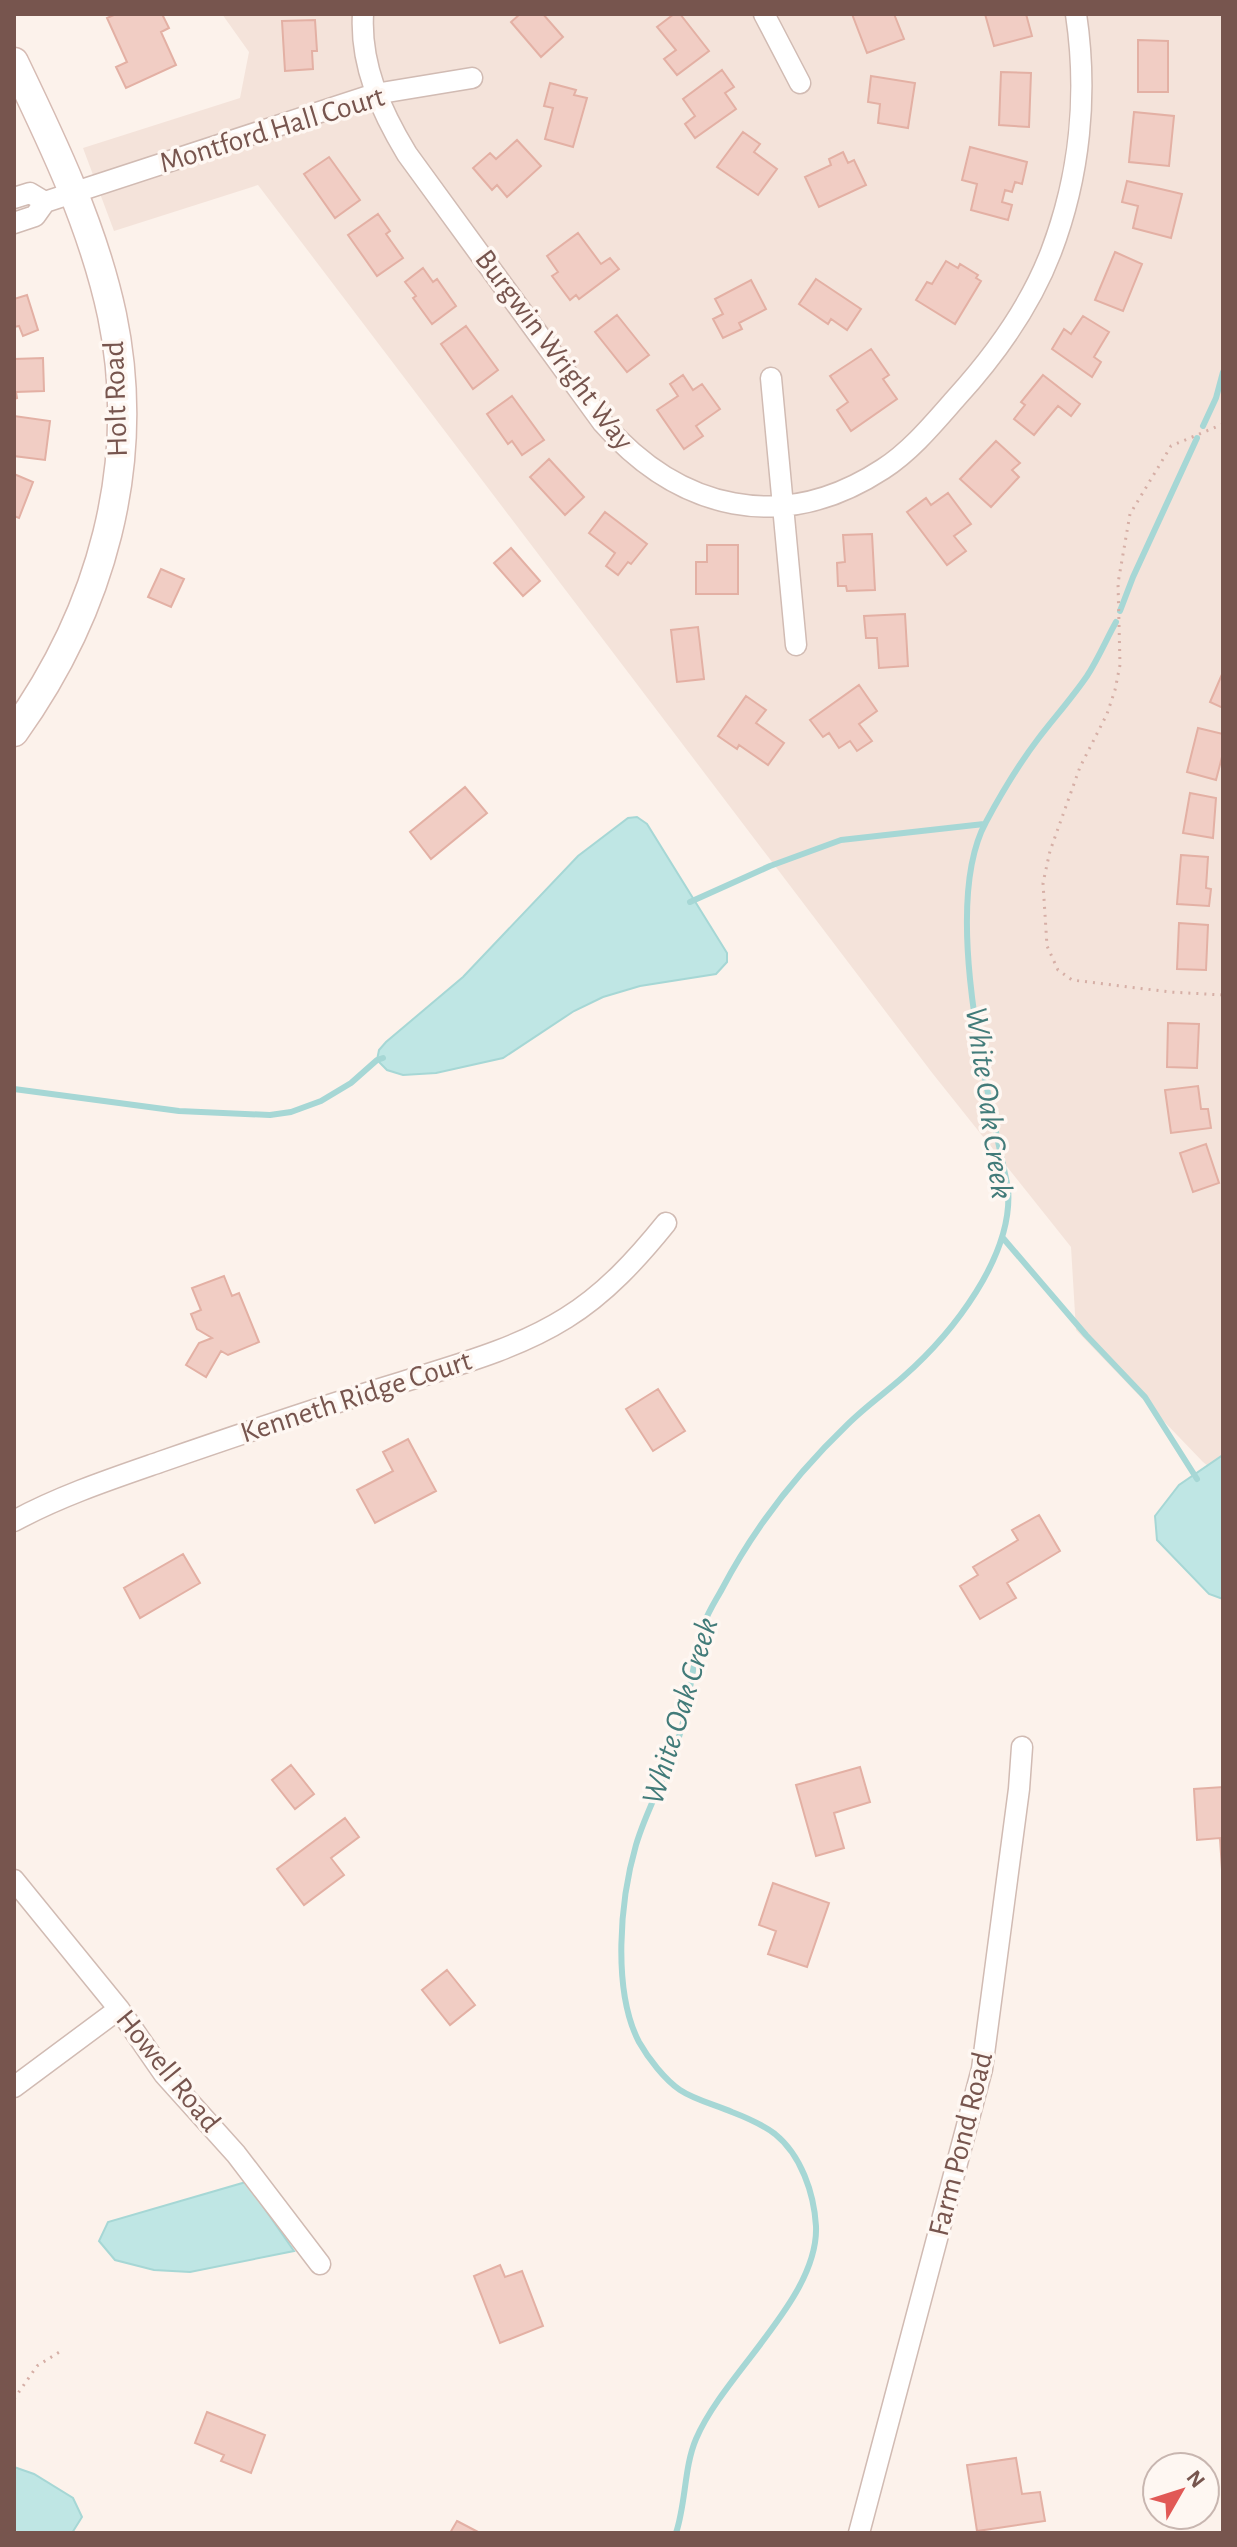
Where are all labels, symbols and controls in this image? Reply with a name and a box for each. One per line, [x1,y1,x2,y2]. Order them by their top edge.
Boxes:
street label: Montford Hall Court [156,81,388,178]
street label: Burgwin Wright Way [469,244,639,456]
street label: Holt Road [99,340,133,458]
water label: White Oak Creek [960,1005,1018,1201]
street label: Kenneth Ridge Court [237,1345,476,1449]
water label: White Oak Creek [636,1614,724,1808]
street label: Howell Road [110,2004,226,2138]
street label: Farm Pond Road [924,2049,998,2239]
north arrow [1141,2451,1221,2531]
text: N [1182,2466,1209,2492]

